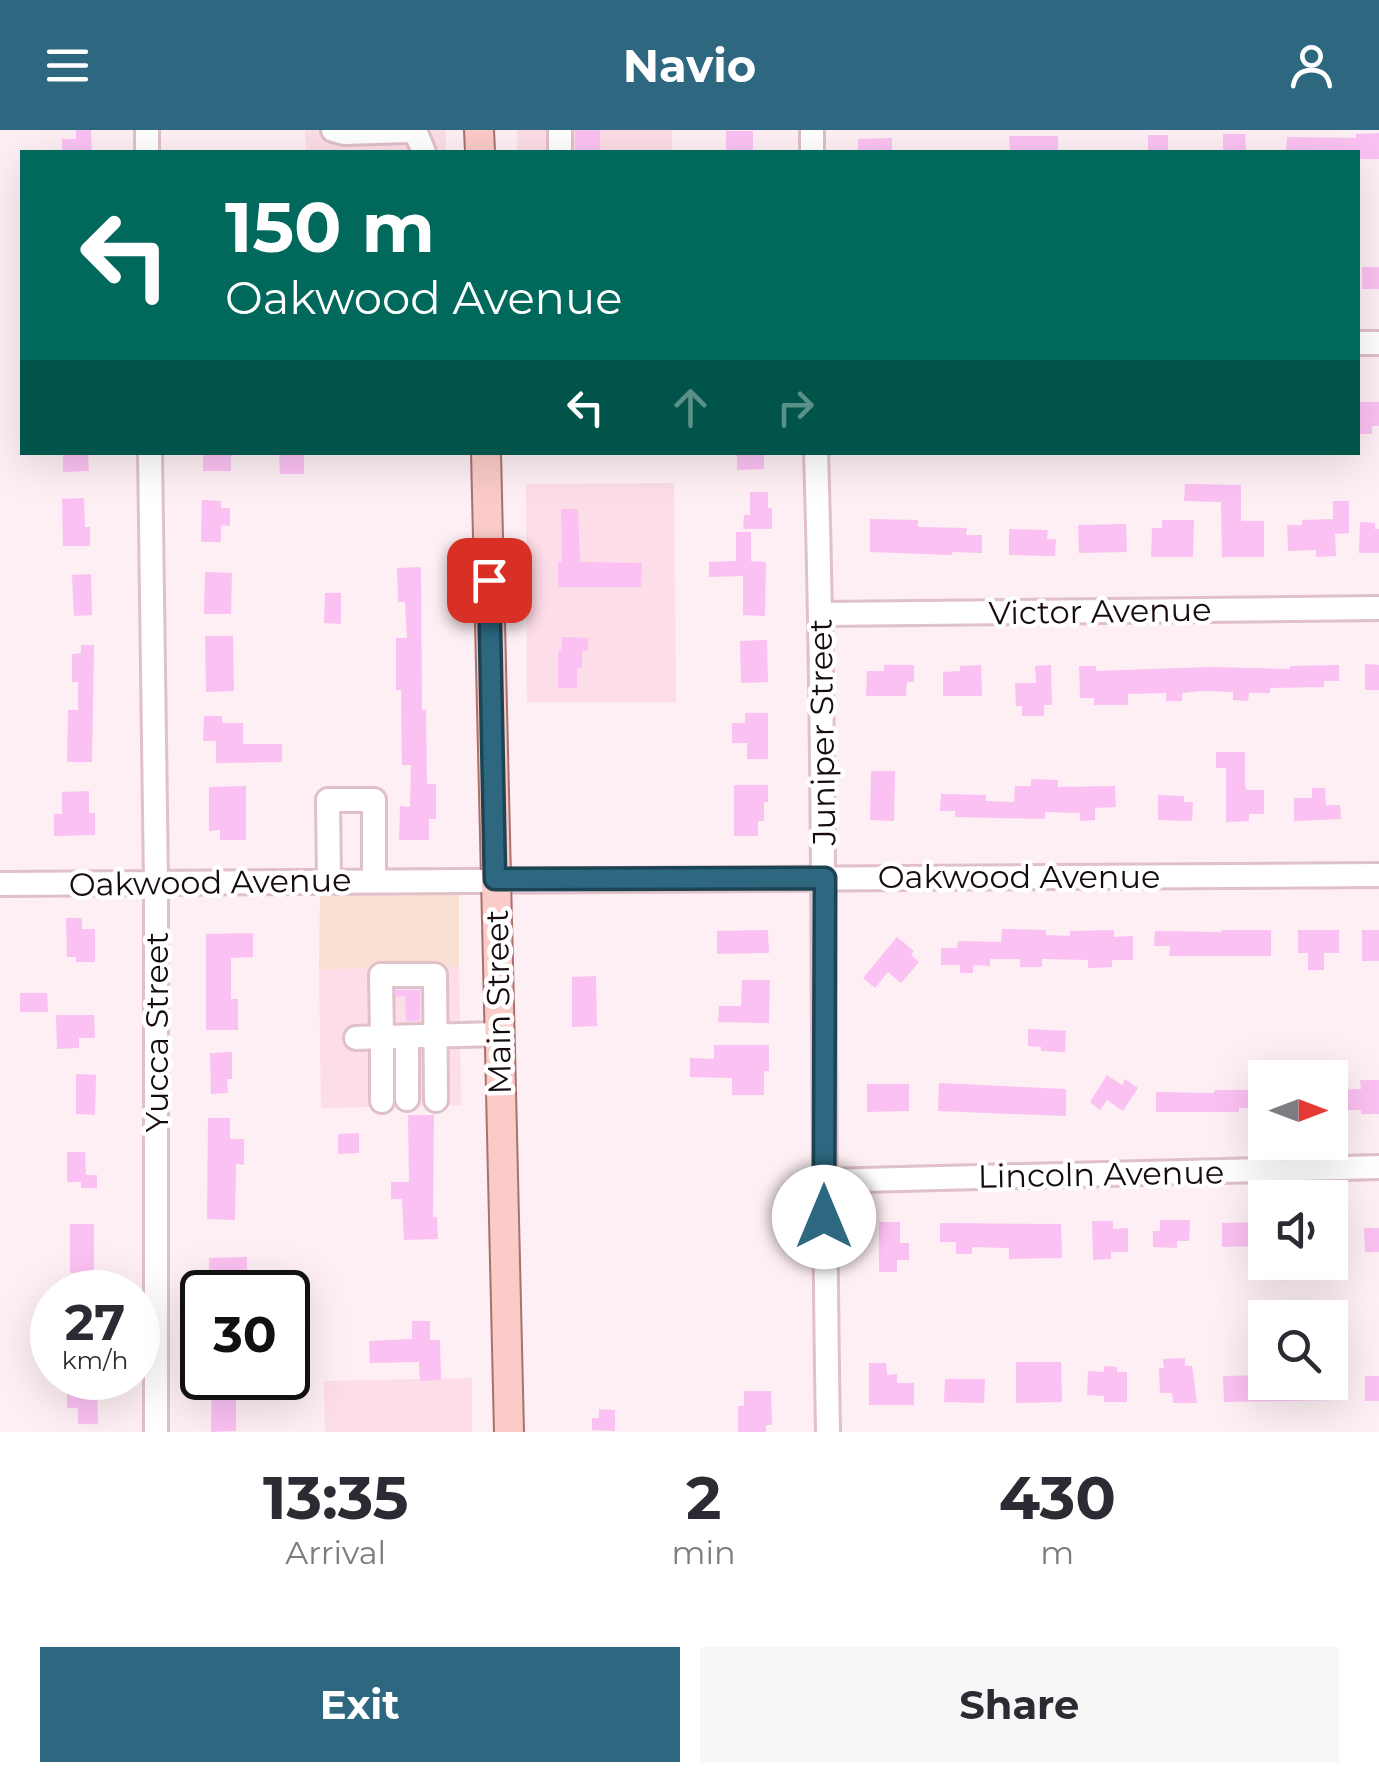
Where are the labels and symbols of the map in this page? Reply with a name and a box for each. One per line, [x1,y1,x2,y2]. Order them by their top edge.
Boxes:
pin [447,538,532,623]
street label: Victor Avenue [988,590,1212,632]
street label: Juniper Street [801,618,843,847]
street label: Oakwood Avenue [878,857,1160,896]
street label: Oakwood Avenue [68,860,352,904]
street label: Main Street [477,909,519,1095]
street label: Yucca Street [137,932,176,1132]
north arrow [1248,1060,1348,1160]
street label: Lincoln Avenue [978,1152,1224,1196]
position arrow [772,1165,876,1269]
speed limit sign: 30 [180,1270,310,1400]

